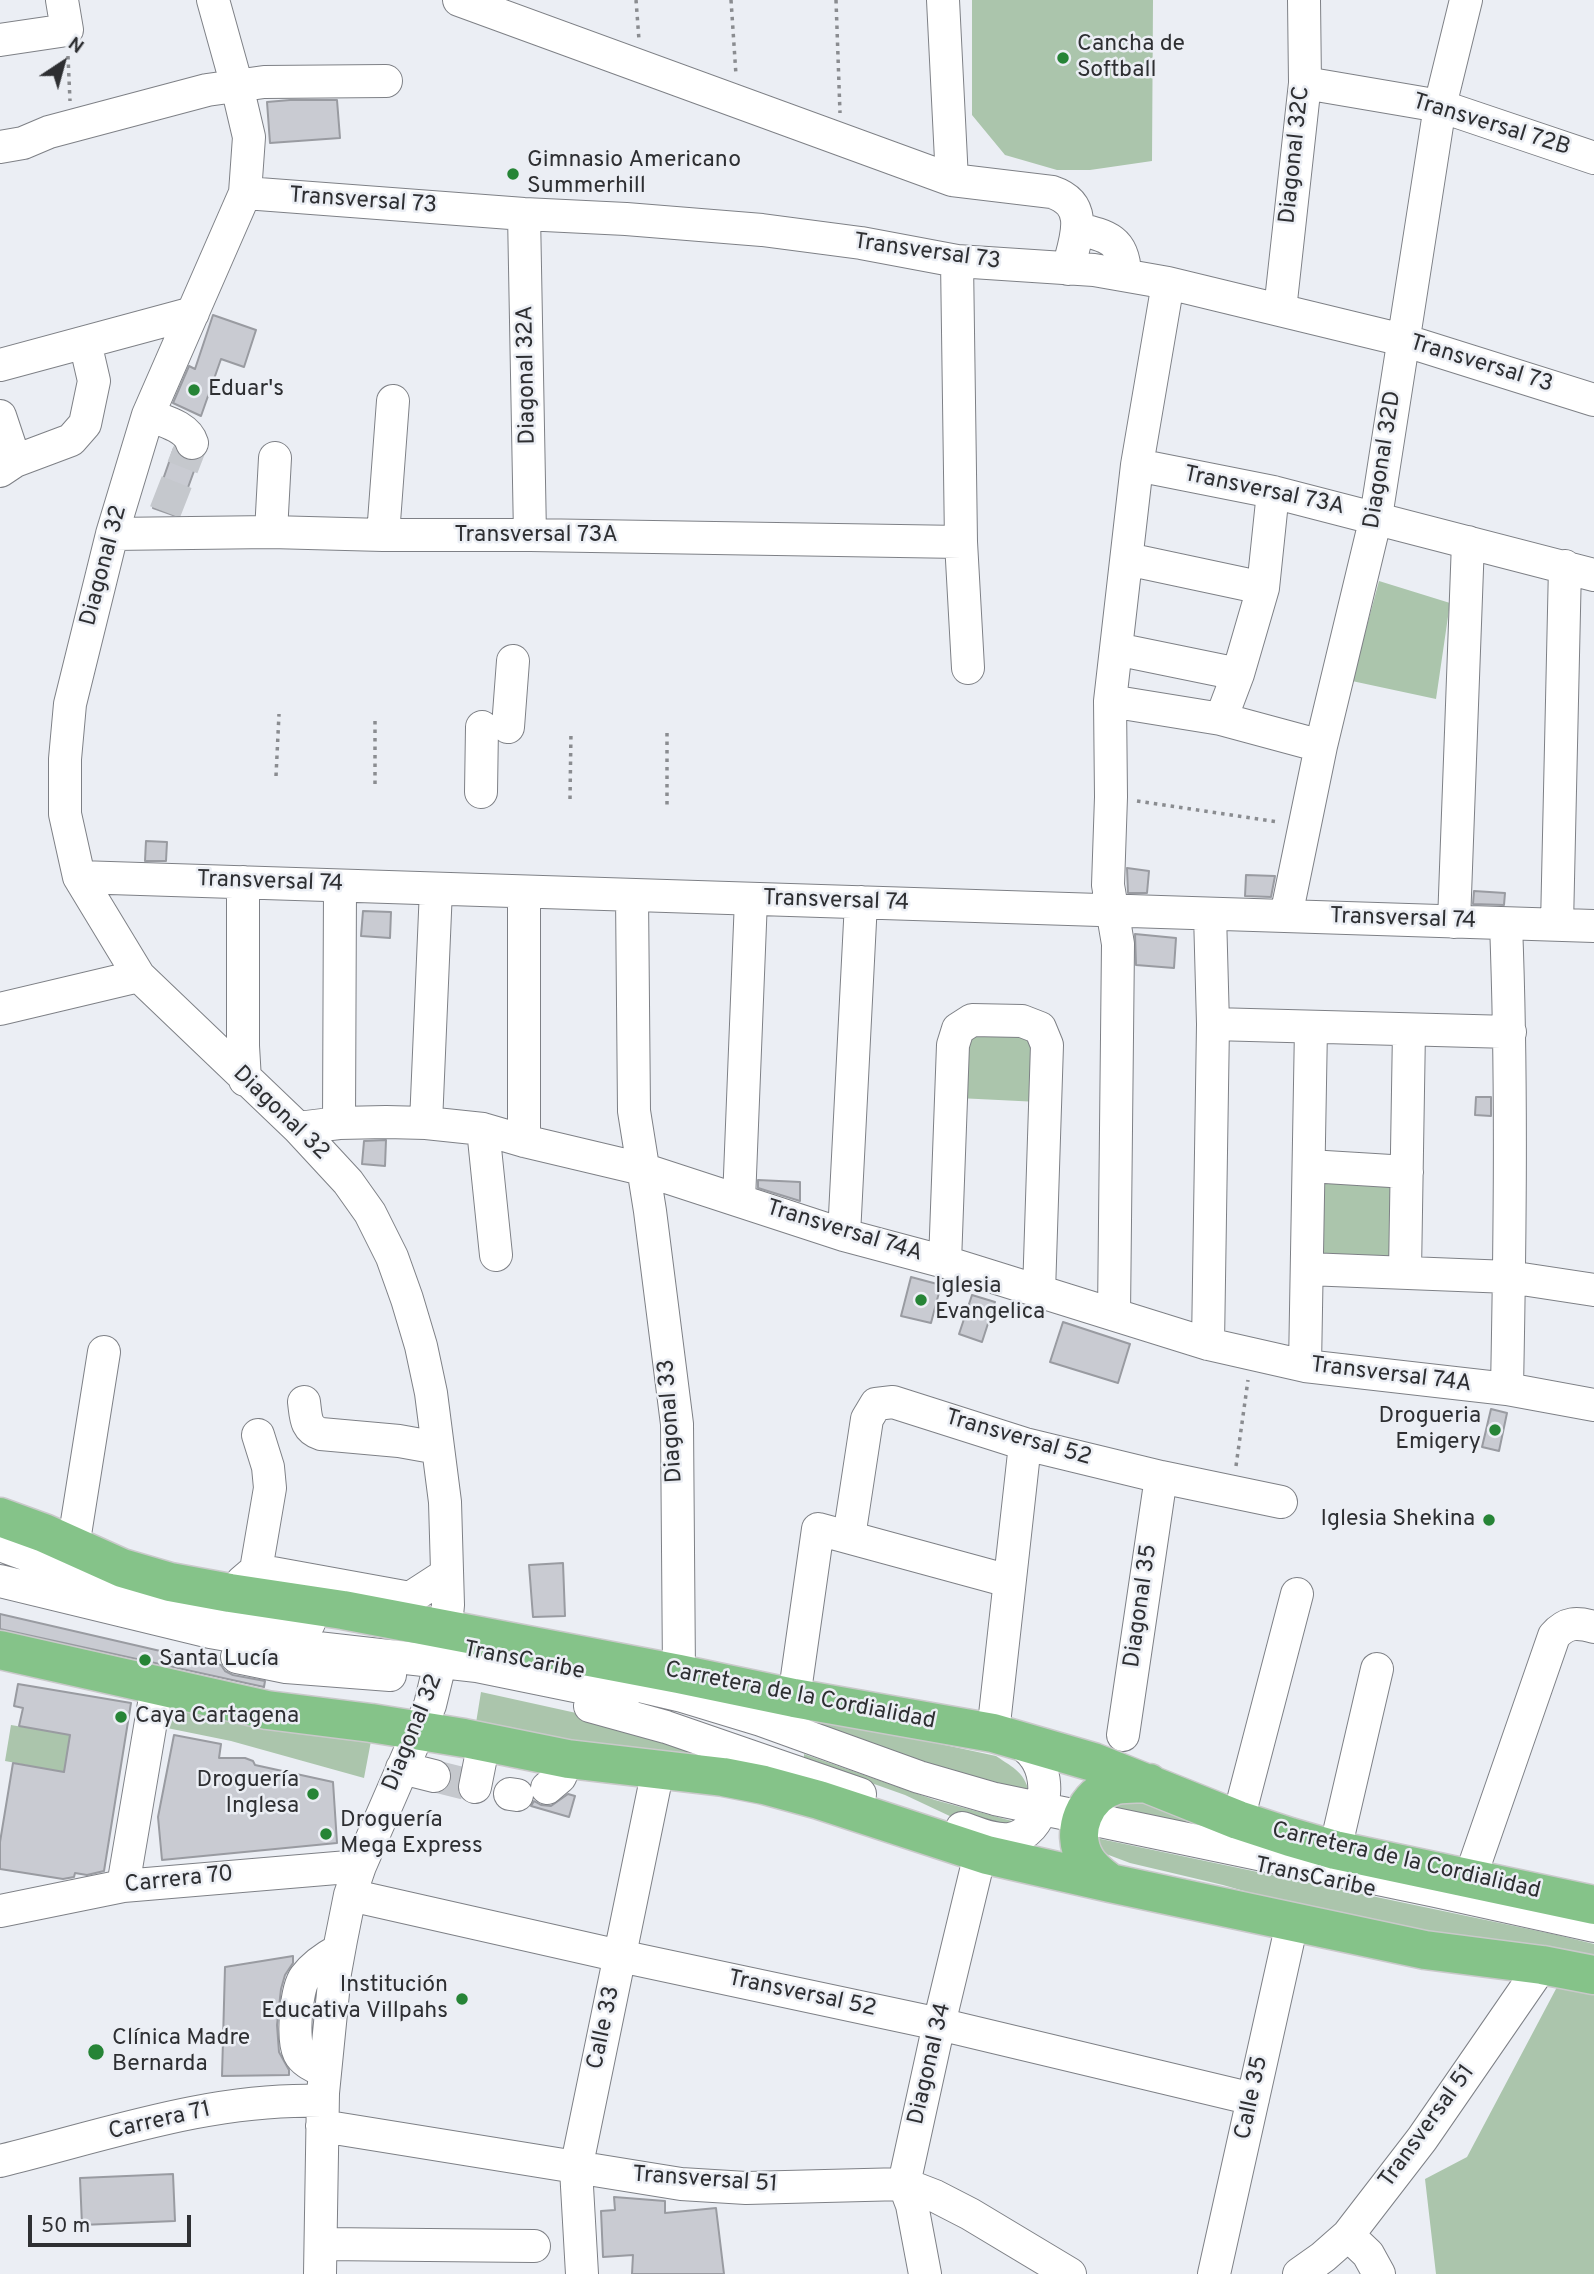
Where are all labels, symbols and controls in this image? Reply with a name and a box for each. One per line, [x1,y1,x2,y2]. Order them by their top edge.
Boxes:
north arrow [28,28,98,98]
place label: Cancha de Softball [1077,31,1185,85]
text: N [63,32,88,60]
marker: Cancha de Softball [1055,50,1071,66]
street label: Diagonal 32C [1275,85,1317,225]
street label: Transversal 72B [1409,89,1573,163]
place label: Gimnasio Americano Summerhill [527,147,741,201]
marker: Gimnasio Americano Summerhill [505,166,521,182]
street label: Transversal 73 [288,183,438,221]
street label: Transversal 73 [852,229,1002,277]
street label: Diagonal 32A [513,305,543,445]
street label: Transversal 73 [1406,330,1556,400]
place label: Eduar's [208,376,284,404]
marker: Eduar's [186,382,202,398]
street label: Diagonal 32D [1359,389,1409,531]
street label: Transversal 73A [1181,461,1347,523]
street label: Diagonal 32 [76,503,134,629]
street label: Transversal 73A [454,522,618,550]
street label: Transversal 74 [196,867,344,899]
street label: Transversal 74 [762,886,910,918]
street label: Transversal 74 [1329,904,1477,936]
street label: Diagonal 32 [226,1061,334,1167]
street label: Transversal 74A [763,1195,925,1269]
place label: Iglesia Evangelica [935,1273,1045,1327]
marker: Iglesia Evangelica [913,1292,929,1308]
street label: Transversal 74A [1309,1352,1473,1400]
street label: Diagonal 33 [654,1358,690,1484]
place label: Drogueria Emigery [1378,1403,1481,1457]
street label: Transversal 52 [942,1405,1094,1473]
marker: Drogueria Emigery [1487,1422,1503,1438]
place label: Iglesia Shekina [1321,1506,1475,1534]
marker: Iglesia Shekina [1481,1512,1497,1528]
street label: Diagonal 35 [1120,1543,1164,1669]
street label: TransCaribe [461,1637,587,1687]
place label: Santa Lucía [159,1646,279,1674]
marker: Santa Lucía [137,1652,153,1668]
street label: Carretera de la Cordialidad [662,1657,938,1737]
street label: Diagonal 32 [378,1671,450,1795]
place label: Caya Cartagena [135,1703,299,1731]
marker: Caya Cartagena [113,1709,129,1725]
place label: Droguería Inglesa [196,1767,299,1821]
marker: Droguería Inglesa [305,1786,321,1802]
place label: Droguería Mega Express [340,1807,483,1861]
street label: Carretera de la Cordialidad [1269,1818,1543,1906]
marker: Droguería Mega Express [318,1826,334,1842]
street label: TransCaribe [1252,1853,1378,1905]
street label: Carrera 70 [123,1862,235,1900]
street label: Transversal 52 [725,1966,879,2024]
place label: Institución Educativa Villpahs [261,1972,448,2026]
street label: Calle 33 [583,1984,627,2072]
marker: Institución Educativa Villpahs [454,1991,470,2007]
street label: Diagonal 34 [904,2000,958,2128]
place label: Clínica Madre Bernarda [112,2025,250,2079]
marker: Clínica Madre Bernarda [86,2042,106,2062]
street label: Calle 35 [1231,2054,1275,2142]
street label: Transversal 51 [1374,2060,1482,2194]
street label: Carrera 71 [106,2097,214,2147]
street label: Transversal 51 [631,2162,779,2200]
scale bar [32,2200,194,2244]
text: 50 m [41,2213,90,2240]

